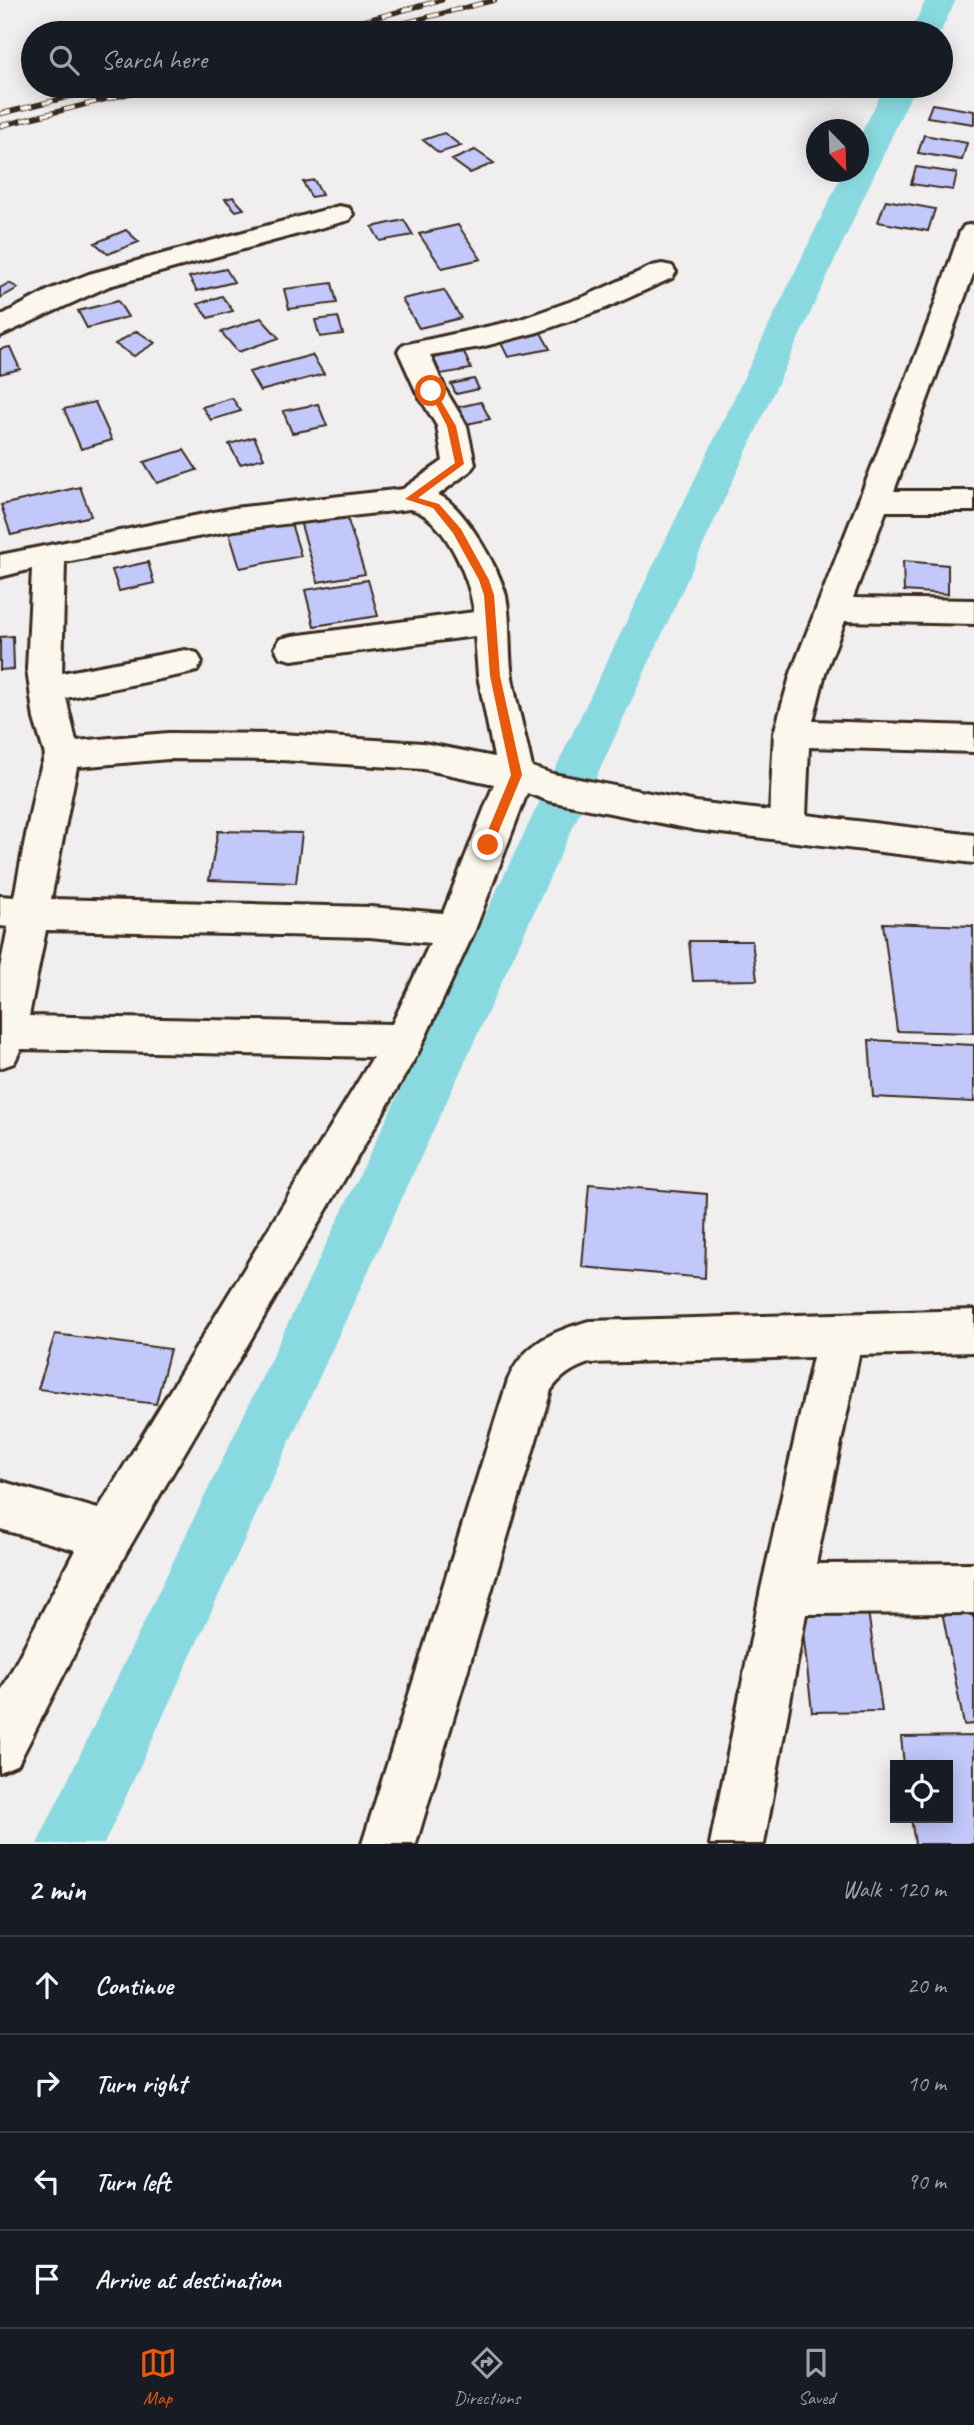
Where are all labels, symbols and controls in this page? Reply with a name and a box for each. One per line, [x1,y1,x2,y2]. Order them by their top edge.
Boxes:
search box [21,21,953,98]
icon: search [45,41,83,79]
text: Search here [101,43,207,76]
north arrow [806,119,869,182]
route start [415,375,446,406]
route end [472,829,503,860]
map controls [890,1760,953,1823]
button: locate [890,1760,953,1823]
text: 2 min [28,1871,85,1909]
text: Walk · 120 m [842,1875,946,1904]
icon: ahead [28,1966,66,2004]
text: Continue [95,1969,173,2002]
text: 20 m [907,1971,946,2000]
icon: right [28,2064,66,2102]
text: Turn right [95,2067,186,2100]
text: 10 m [907,2069,946,2098]
icon: left [28,2162,66,2200]
text: Turn left [95,2165,170,2198]
text: 90 m [907,2167,946,2196]
icon: arrive [28,2260,66,2298]
text: Arrive at destination [95,2263,281,2296]
tab: Map [139,2344,177,2410]
tab: Directions [454,2344,520,2410]
tab: Saved [797,2344,835,2410]

